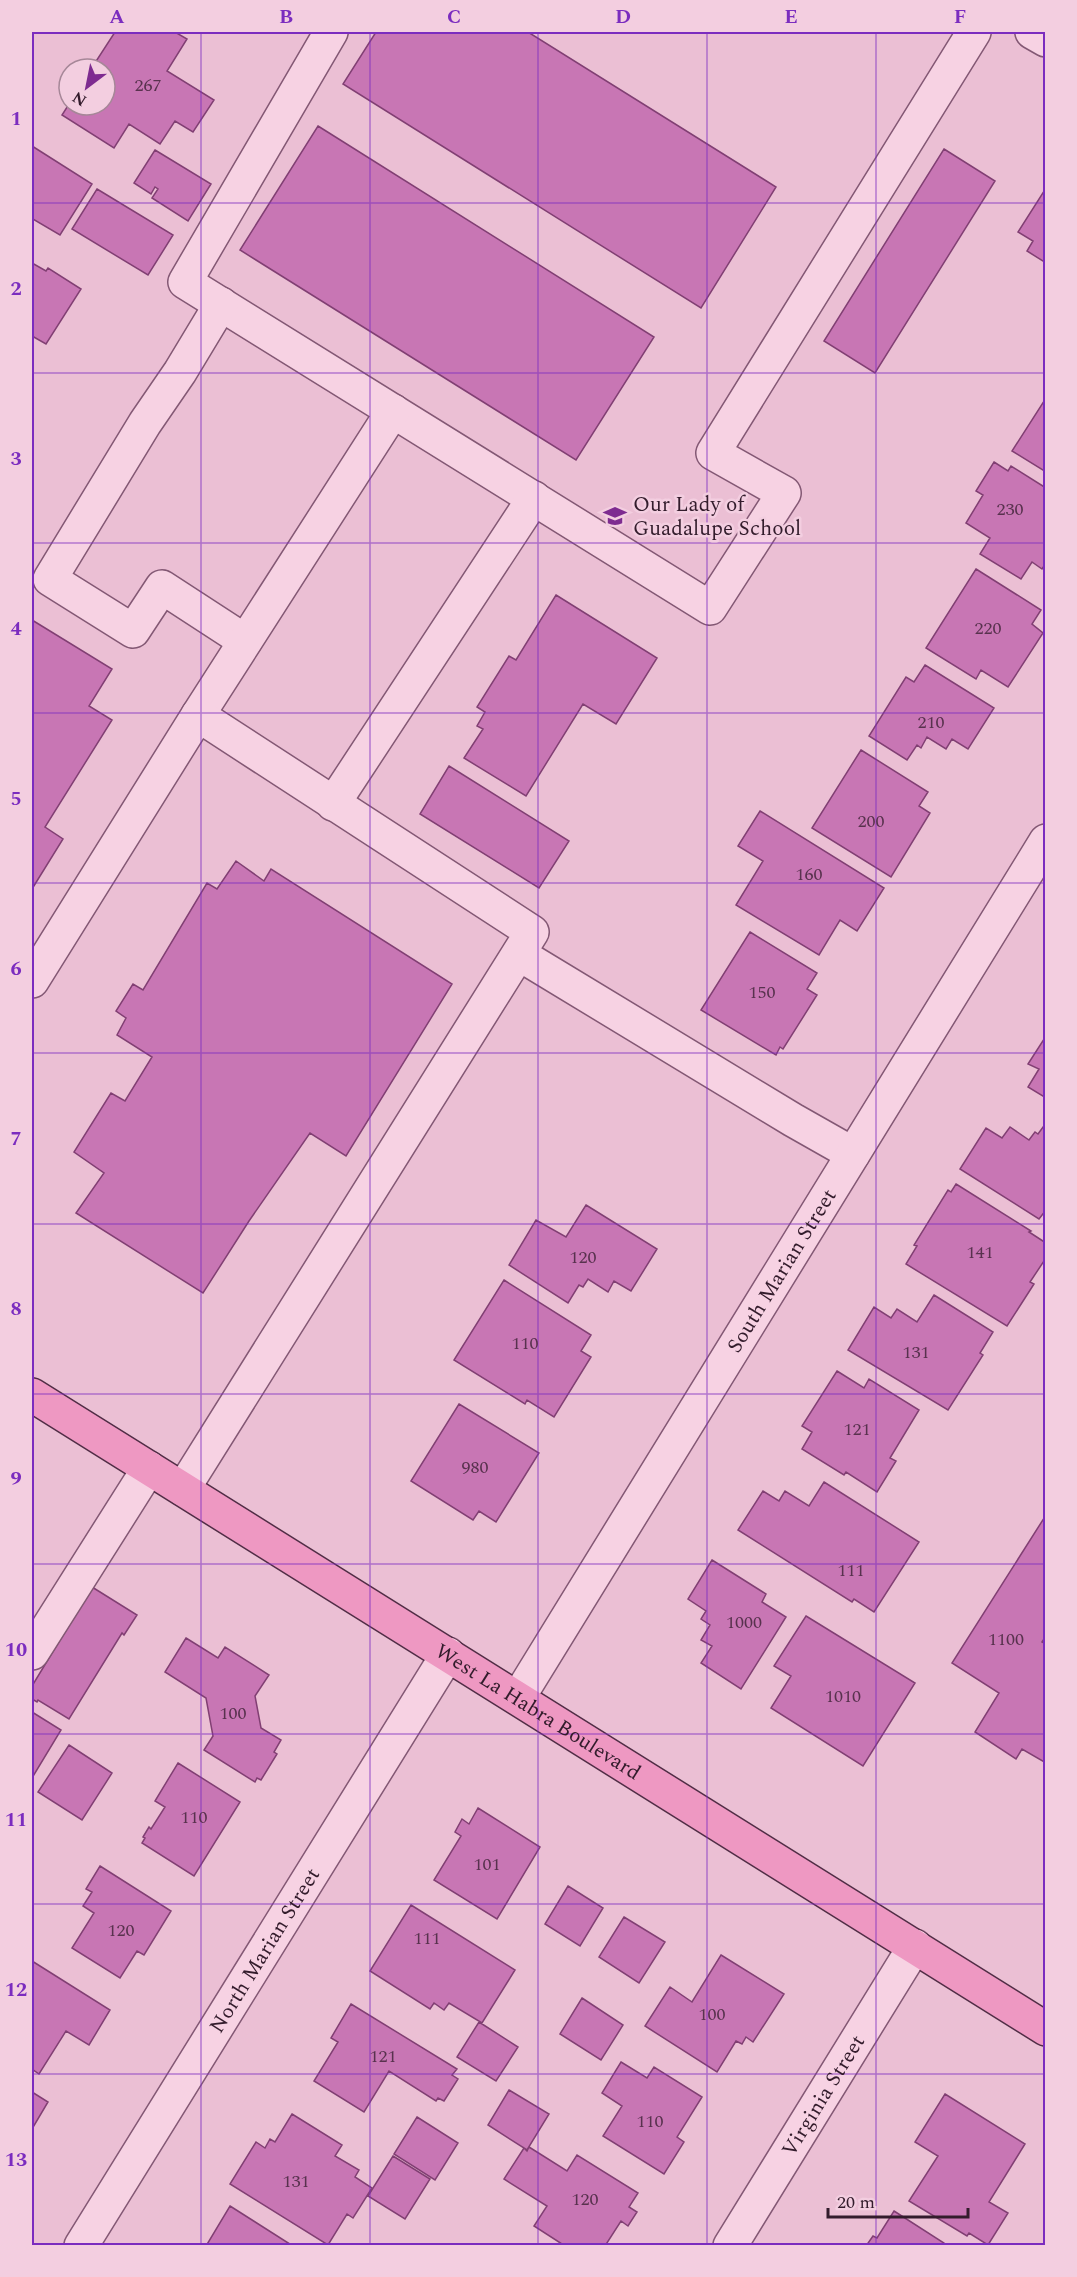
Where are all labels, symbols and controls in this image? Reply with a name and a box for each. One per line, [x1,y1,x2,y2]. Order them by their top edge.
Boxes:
text: A [109,2,125,32]
text: B [279,2,293,32]
text: C [447,2,461,32]
text: D [615,2,631,32]
text: E [784,2,798,32]
text: F [954,2,966,32]
north arrow [57,57,117,117]
house number: 267 [135,72,162,99]
text: N [68,85,91,113]
text: 1 [10,104,22,134]
text: 2 [10,274,22,304]
text: 3 [10,444,22,474]
place label: Our Lady of Guadalupe School [633,489,801,545]
house number: 230 [997,496,1024,523]
school or university icon: Our Lady of Guadalupe School [602,503,628,529]
text: 4 [10,614,22,644]
house number: 220 [975,615,1002,642]
house number: 210 [918,709,945,736]
text: 5 [10,784,22,814]
house number: 200 [858,808,885,835]
house number: 160 [796,861,823,888]
text: 6 [10,954,22,984]
house number: 150 [749,979,776,1006]
text: 7 [10,1124,22,1154]
street label: South Marian Street [719,1183,845,1360]
house number: 141 [967,1239,994,1266]
house number: 120 [570,1244,597,1271]
text: 8 [10,1294,22,1324]
house number: 110 [512,1330,539,1357]
house number: 131 [903,1339,930,1366]
house number: 121 [844,1416,871,1443]
house number: 980 [462,1454,489,1481]
text: 9 [10,1464,22,1494]
house number: 111 [838,1557,865,1584]
house number: 1000 [726,1609,762,1636]
house number: 1100 [988,1626,1024,1653]
text: 10 [5,1635,27,1665]
street label: West La Habra Boulevard [428,1636,647,1789]
house number: 1010 [825,1683,861,1710]
house number: 100 [220,1700,247,1727]
house number: 110 [181,1804,208,1831]
text: 11 [5,1805,27,1835]
house number: 101 [474,1851,501,1878]
street label: North Marian Street [202,1862,329,2040]
house number: 120 [108,1917,135,1944]
house number: 111 [414,1925,441,1952]
text: 12 [5,1975,27,2005]
house number: 100 [699,2001,726,2028]
street label: Virginia Street [774,2029,874,2163]
house number: 121 [370,2043,397,2070]
house number: 110 [637,2108,664,2135]
text: 13 [5,2145,27,2175]
house number: 131 [283,2168,310,2195]
scale bar [828,2181,968,2219]
house number: 120 [572,2186,599,2213]
text: 20 m [837,2189,875,2216]

